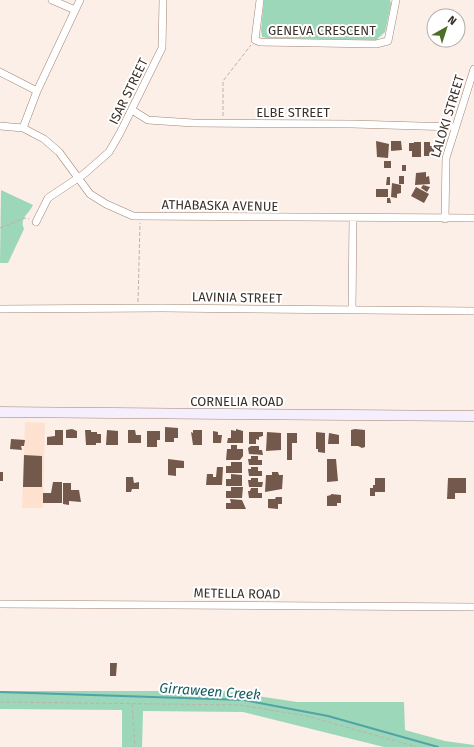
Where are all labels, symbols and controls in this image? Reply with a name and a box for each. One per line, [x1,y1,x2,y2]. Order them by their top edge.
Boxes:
north arrow [426,8,466,48]
text: N [445,13,459,28]
street label: GENEVA CRESCENT [268,23,376,38]
street label: ISAR STREET [106,55,151,127]
street label: LALOKI STREET [428,73,467,159]
street label: ELBE STREET [256,105,330,120]
street label: ATHABASKA AVENUE [162,197,278,214]
street label: LAVINIA STREET [192,289,283,306]
street label: CORNELIA ROAD [190,394,284,409]
street label: METELLA ROAD [193,585,281,602]
water label: Girraween Creek [159,679,262,704]

